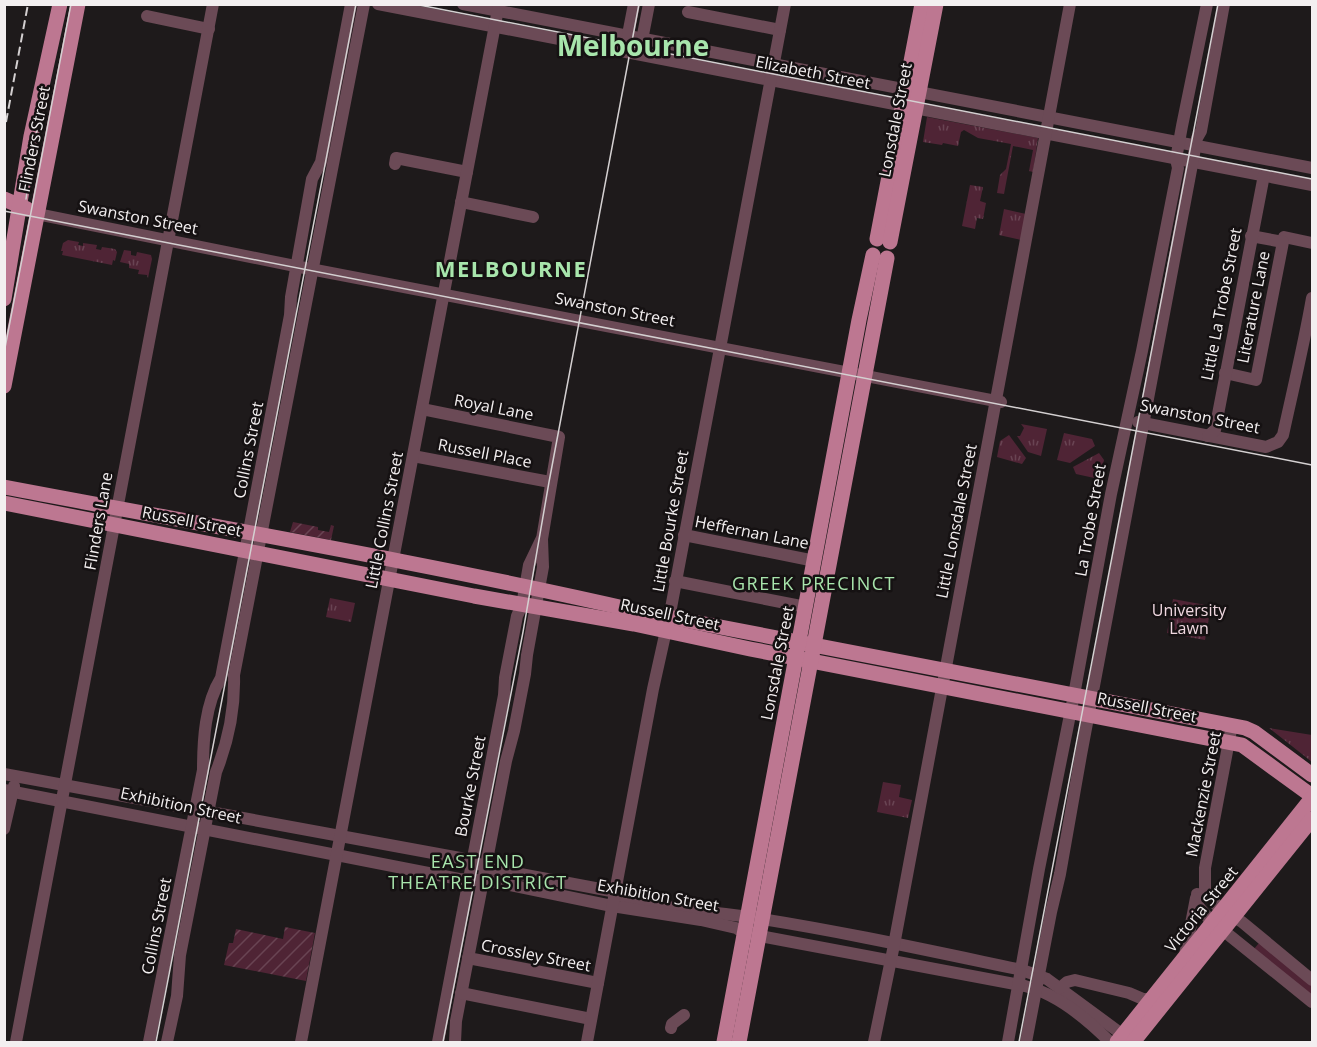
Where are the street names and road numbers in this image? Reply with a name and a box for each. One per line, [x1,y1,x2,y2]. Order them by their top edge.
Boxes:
street label: Elizabeth Street [754,50,873,94]
street label: Lonsdale Street [873,61,917,179]
street label: Flinders Street [13,84,55,194]
street label: Swanston Street [76,195,200,239]
street label: Little La Trobe Street [1195,226,1247,382]
street label: Literature Lane [1231,249,1275,365]
street label: Swanston Street [553,287,677,331]
street label: Royal Lane [452,389,536,425]
street label: Swanston Street [1138,394,1262,438]
street label: Collins Street [228,399,268,500]
street label: Russell Place [436,433,534,473]
street label: Little Lonsdale Street [930,442,982,600]
street label: Little Bourke Street [647,448,693,594]
street label: Little Collins Street [360,449,408,590]
street label: La Trobe Street [1069,462,1111,578]
street label: Flinders Lane [79,470,117,572]
street label: Russell Street [140,501,244,541]
street label: Heffernan Lane [693,510,811,554]
street label: Russell Street [618,593,722,635]
street label: Lonsdale Street [755,604,799,722]
street label: Russell Street [1095,687,1199,727]
street label: Mackenzie Street [1180,729,1226,859]
street label: Bourke Street [449,733,491,838]
street label: Exhibition Street [119,781,244,829]
street label: Victoria Street [1159,861,1243,957]
street label: Exhibition Street [596,873,721,917]
street label: Collins Street [136,875,176,976]
street label: Crossley Street [479,934,593,976]

